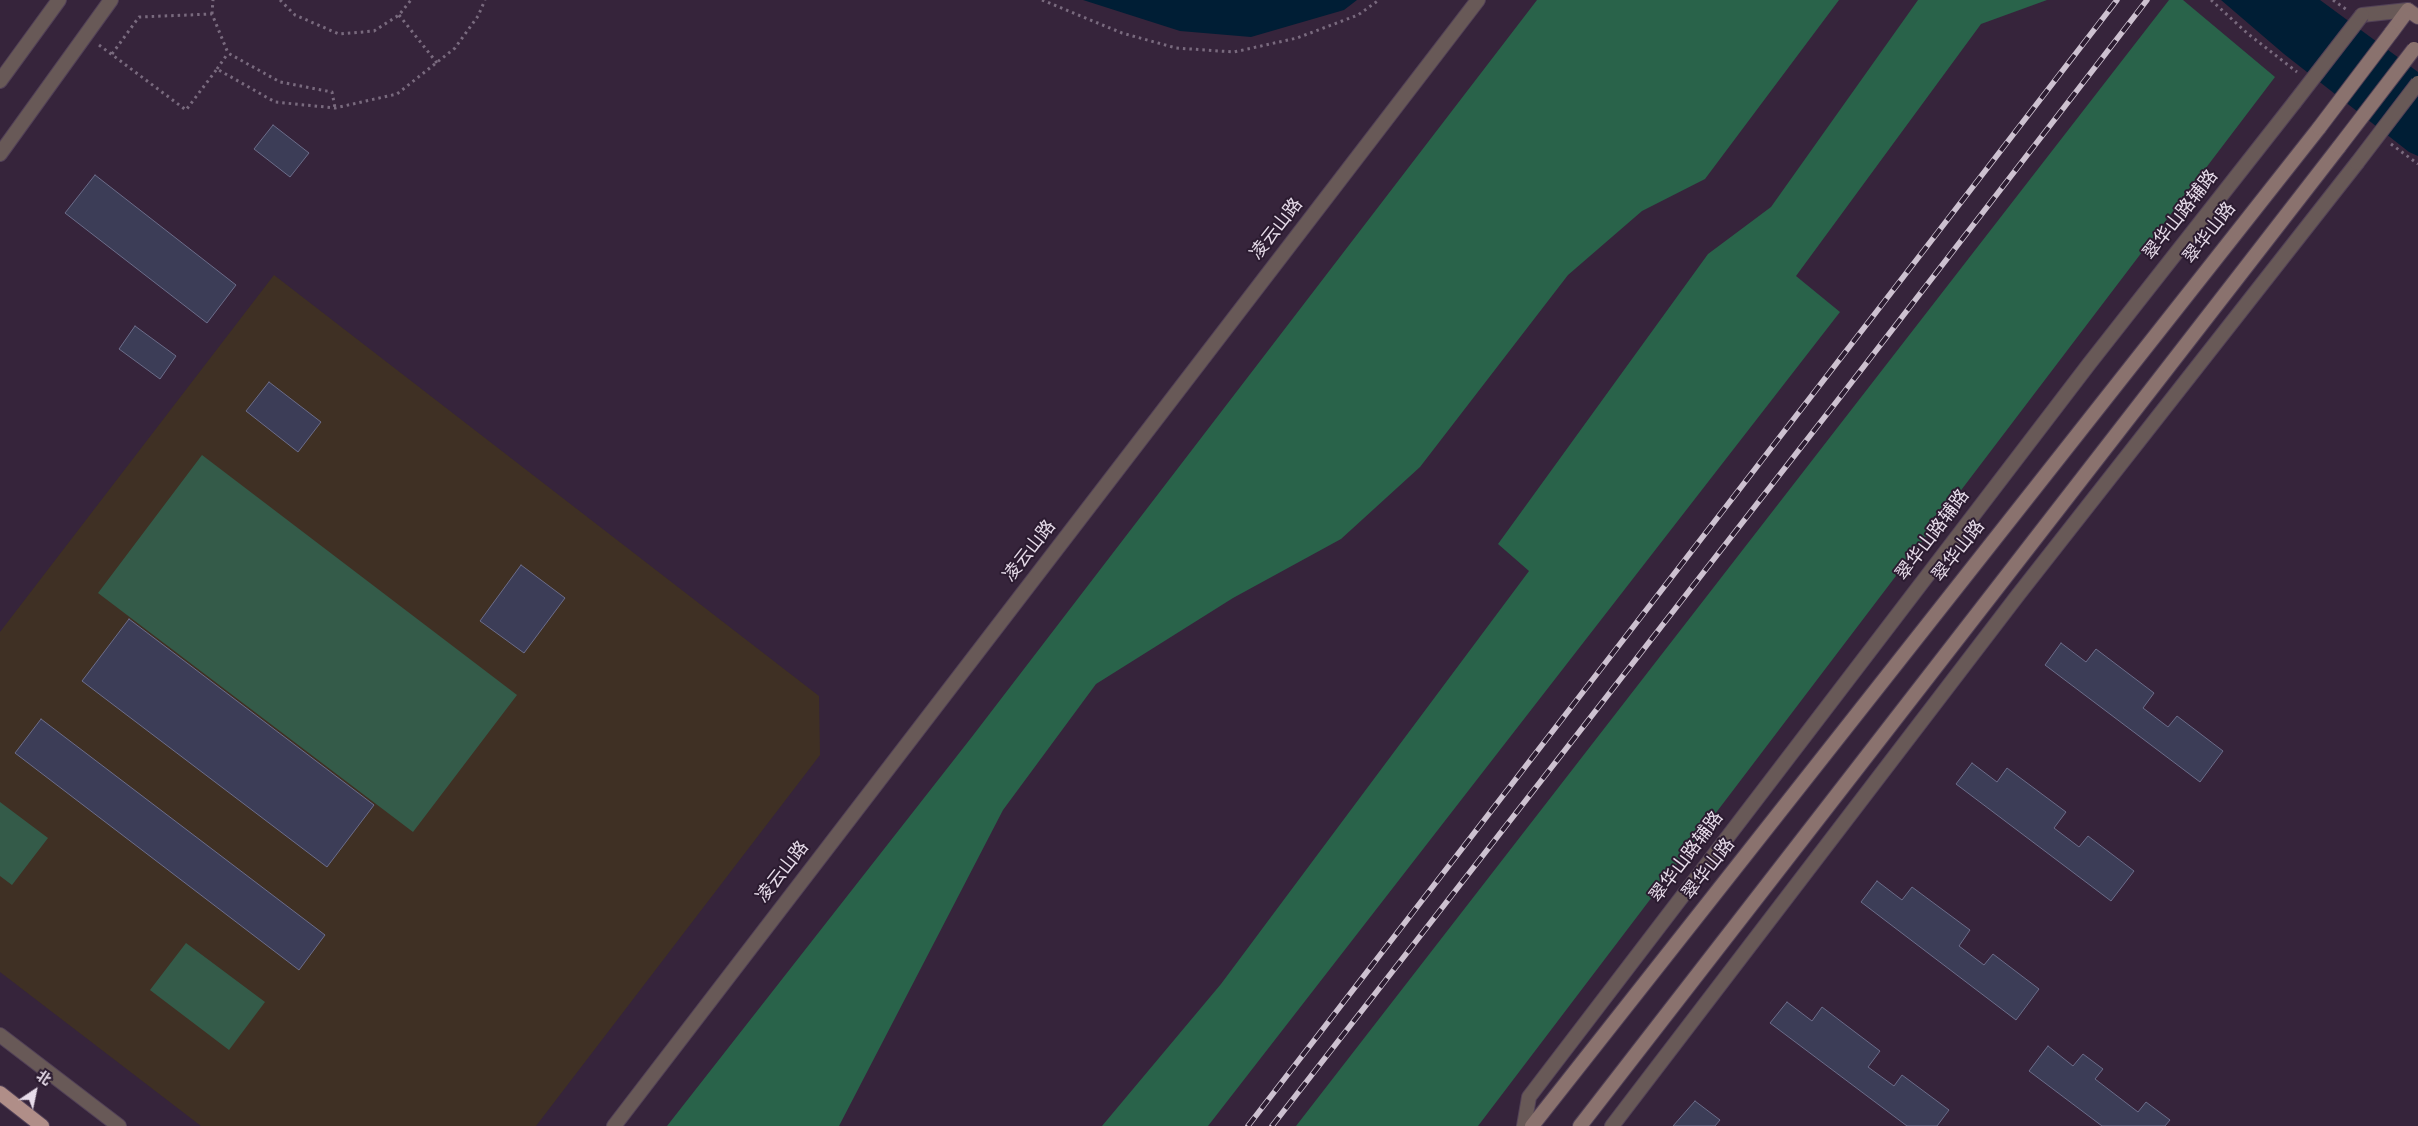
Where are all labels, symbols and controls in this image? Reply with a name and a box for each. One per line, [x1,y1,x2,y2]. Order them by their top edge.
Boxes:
street label: 翠华山路辅路 [2140,167,2224,265]
street label: 凌云山路 [1247,195,1309,265]
street label: 翠华山路 [2180,199,2242,269]
street label: 翠华山路辅路 [1893,486,1975,586]
street label: 凌云山路 [1000,517,1062,587]
street label: 翠华山路 [1929,517,1991,587]
street label: 翠华山路辅路 [1647,808,1729,908]
street label: 翠华山路 [1679,835,1741,905]
street label: 凌云山路 [753,838,815,908]
north arrow [10,1066,60,1116]
text: 北 [32,1066,55,1091]

